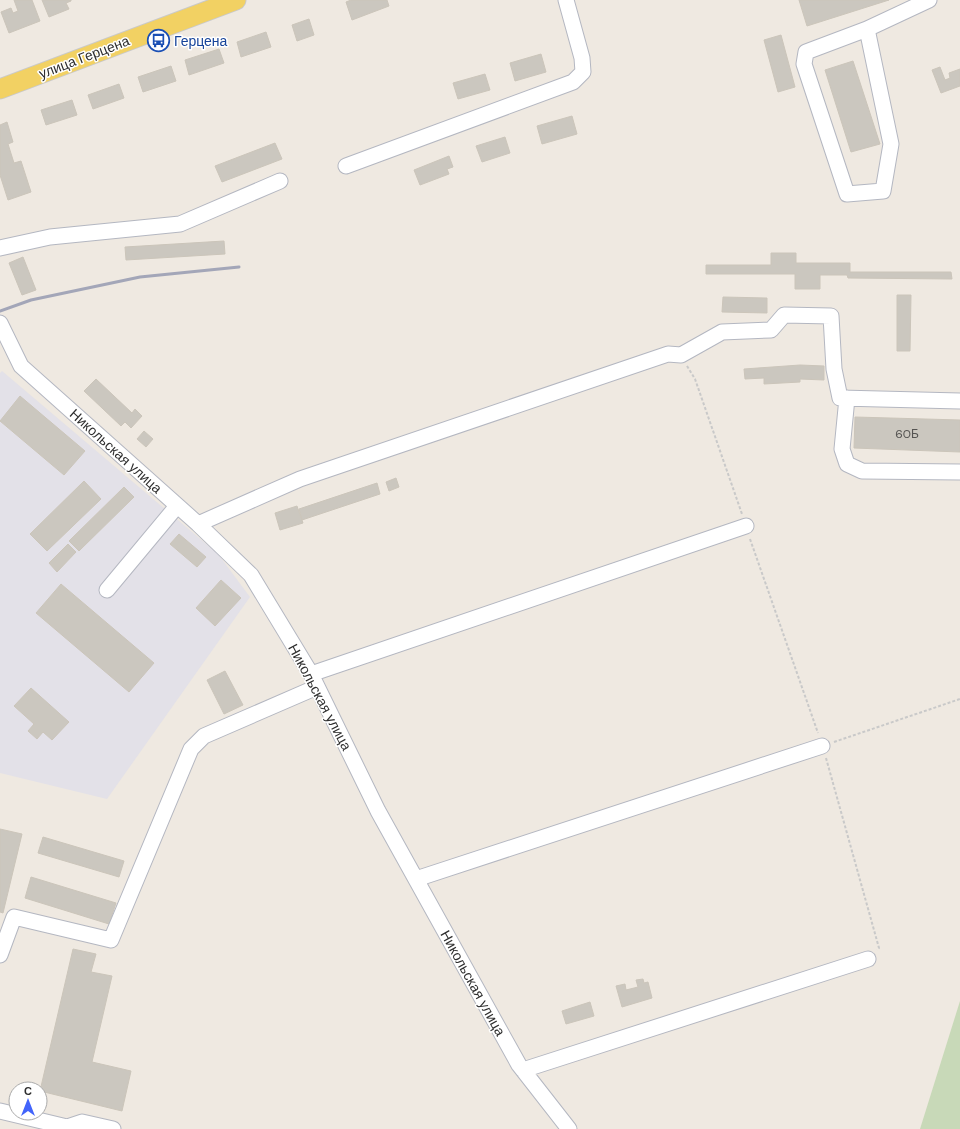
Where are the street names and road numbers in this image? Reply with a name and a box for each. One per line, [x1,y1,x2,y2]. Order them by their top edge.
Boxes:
street label: улица Герцена [36,31,132,83]
street label: Никольская улица [66,405,166,497]
street label: Никольская улица [284,641,356,754]
street label: Никольская улица [436,927,510,1039]

